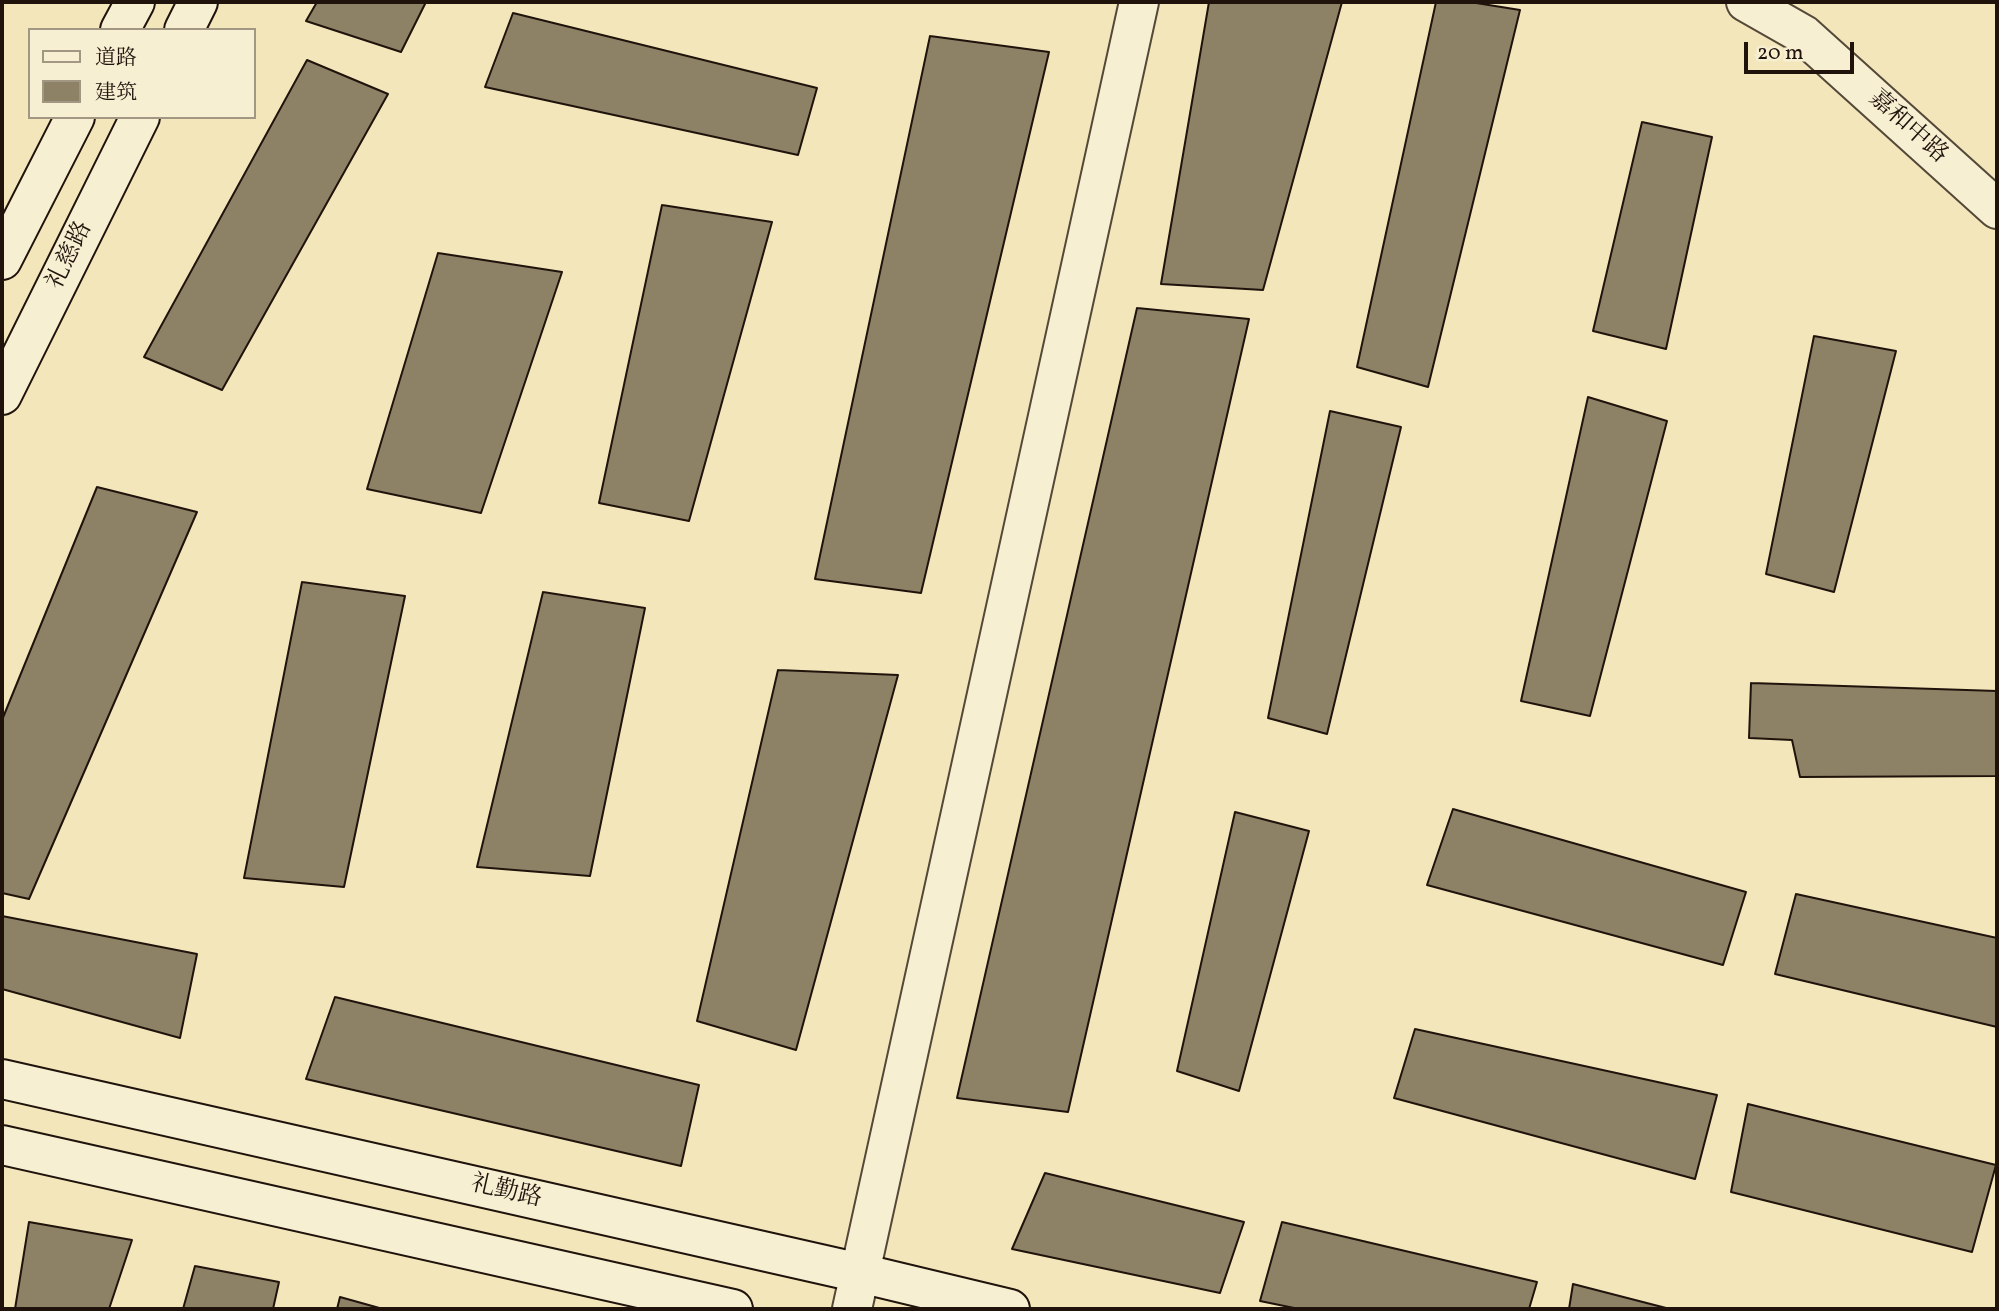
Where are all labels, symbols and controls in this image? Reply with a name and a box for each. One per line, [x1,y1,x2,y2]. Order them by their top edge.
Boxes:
legend [28,28,256,119]
scale bar [1747,28,1857,72]
text: 20 m [1757,39,1803,68]
text: 道路 [95,44,137,73]
text: 建筑 [95,79,137,108]
street label: 嘉和中路 [1862,85,1952,171]
street label: 礼慈路 [42,217,100,295]
street label: 礼勤路 [468,1171,544,1215]

